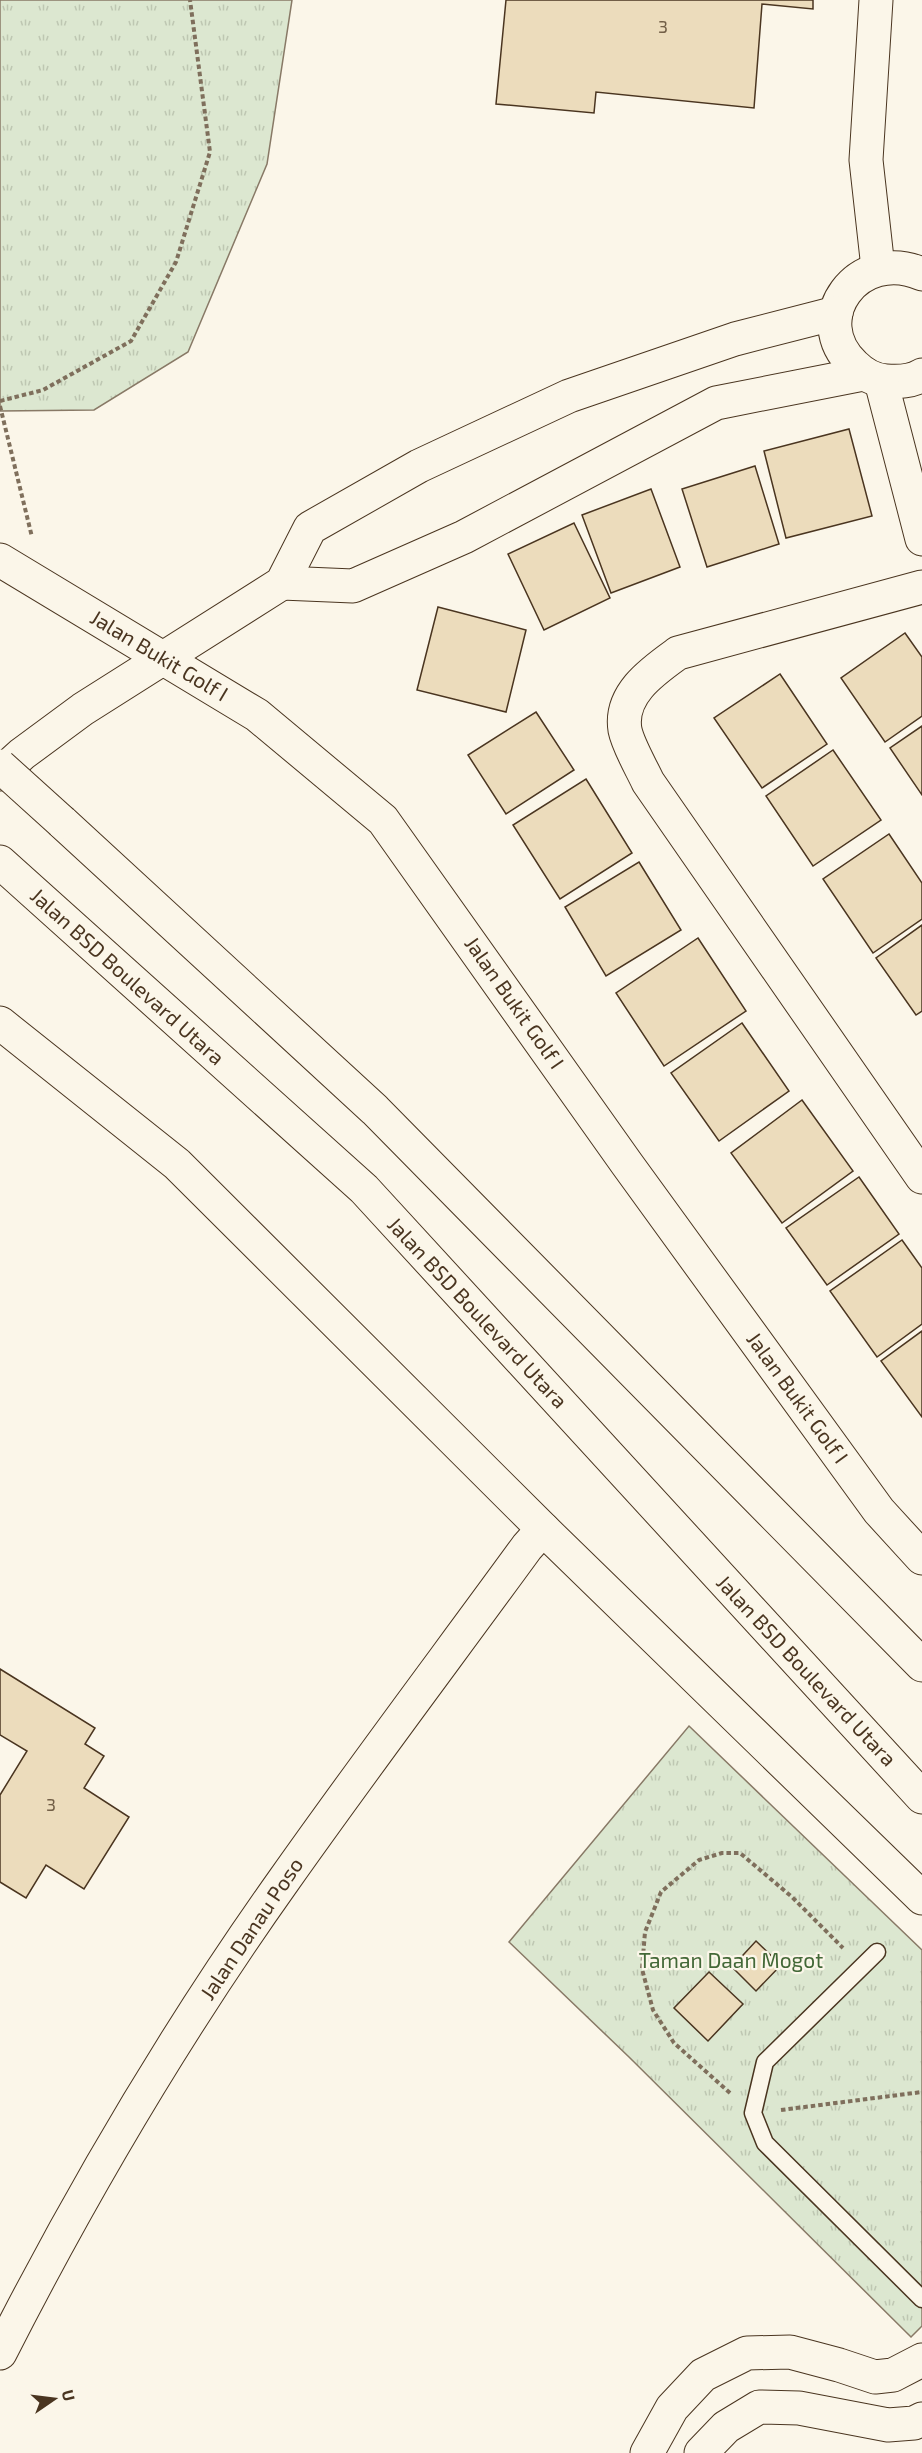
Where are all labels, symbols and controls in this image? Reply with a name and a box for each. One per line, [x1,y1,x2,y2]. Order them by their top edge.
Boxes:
house number: 3 [658,15,668,37]
street label: Jalan Bukit Golf I [87,604,233,706]
street label: Jalan BSD Boulevard Utara [26,882,230,1070]
street label: Jalan Bukit Golf I [460,931,570,1073]
street label: Jalan BSD Boulevard Utara [383,1211,573,1413]
street label: Jalan Bukit Golf I [742,1327,854,1468]
street label: Jalan BSD Boulevard Utara [712,1569,902,1771]
house number: 3 [46,1793,56,1815]
street label: Jalan Danau Poso [194,1852,308,2004]
park label: Taman Daan Mogot [639,1947,823,1972]
north arrow [24,2369,84,2429]
text: U [58,2388,80,2403]

